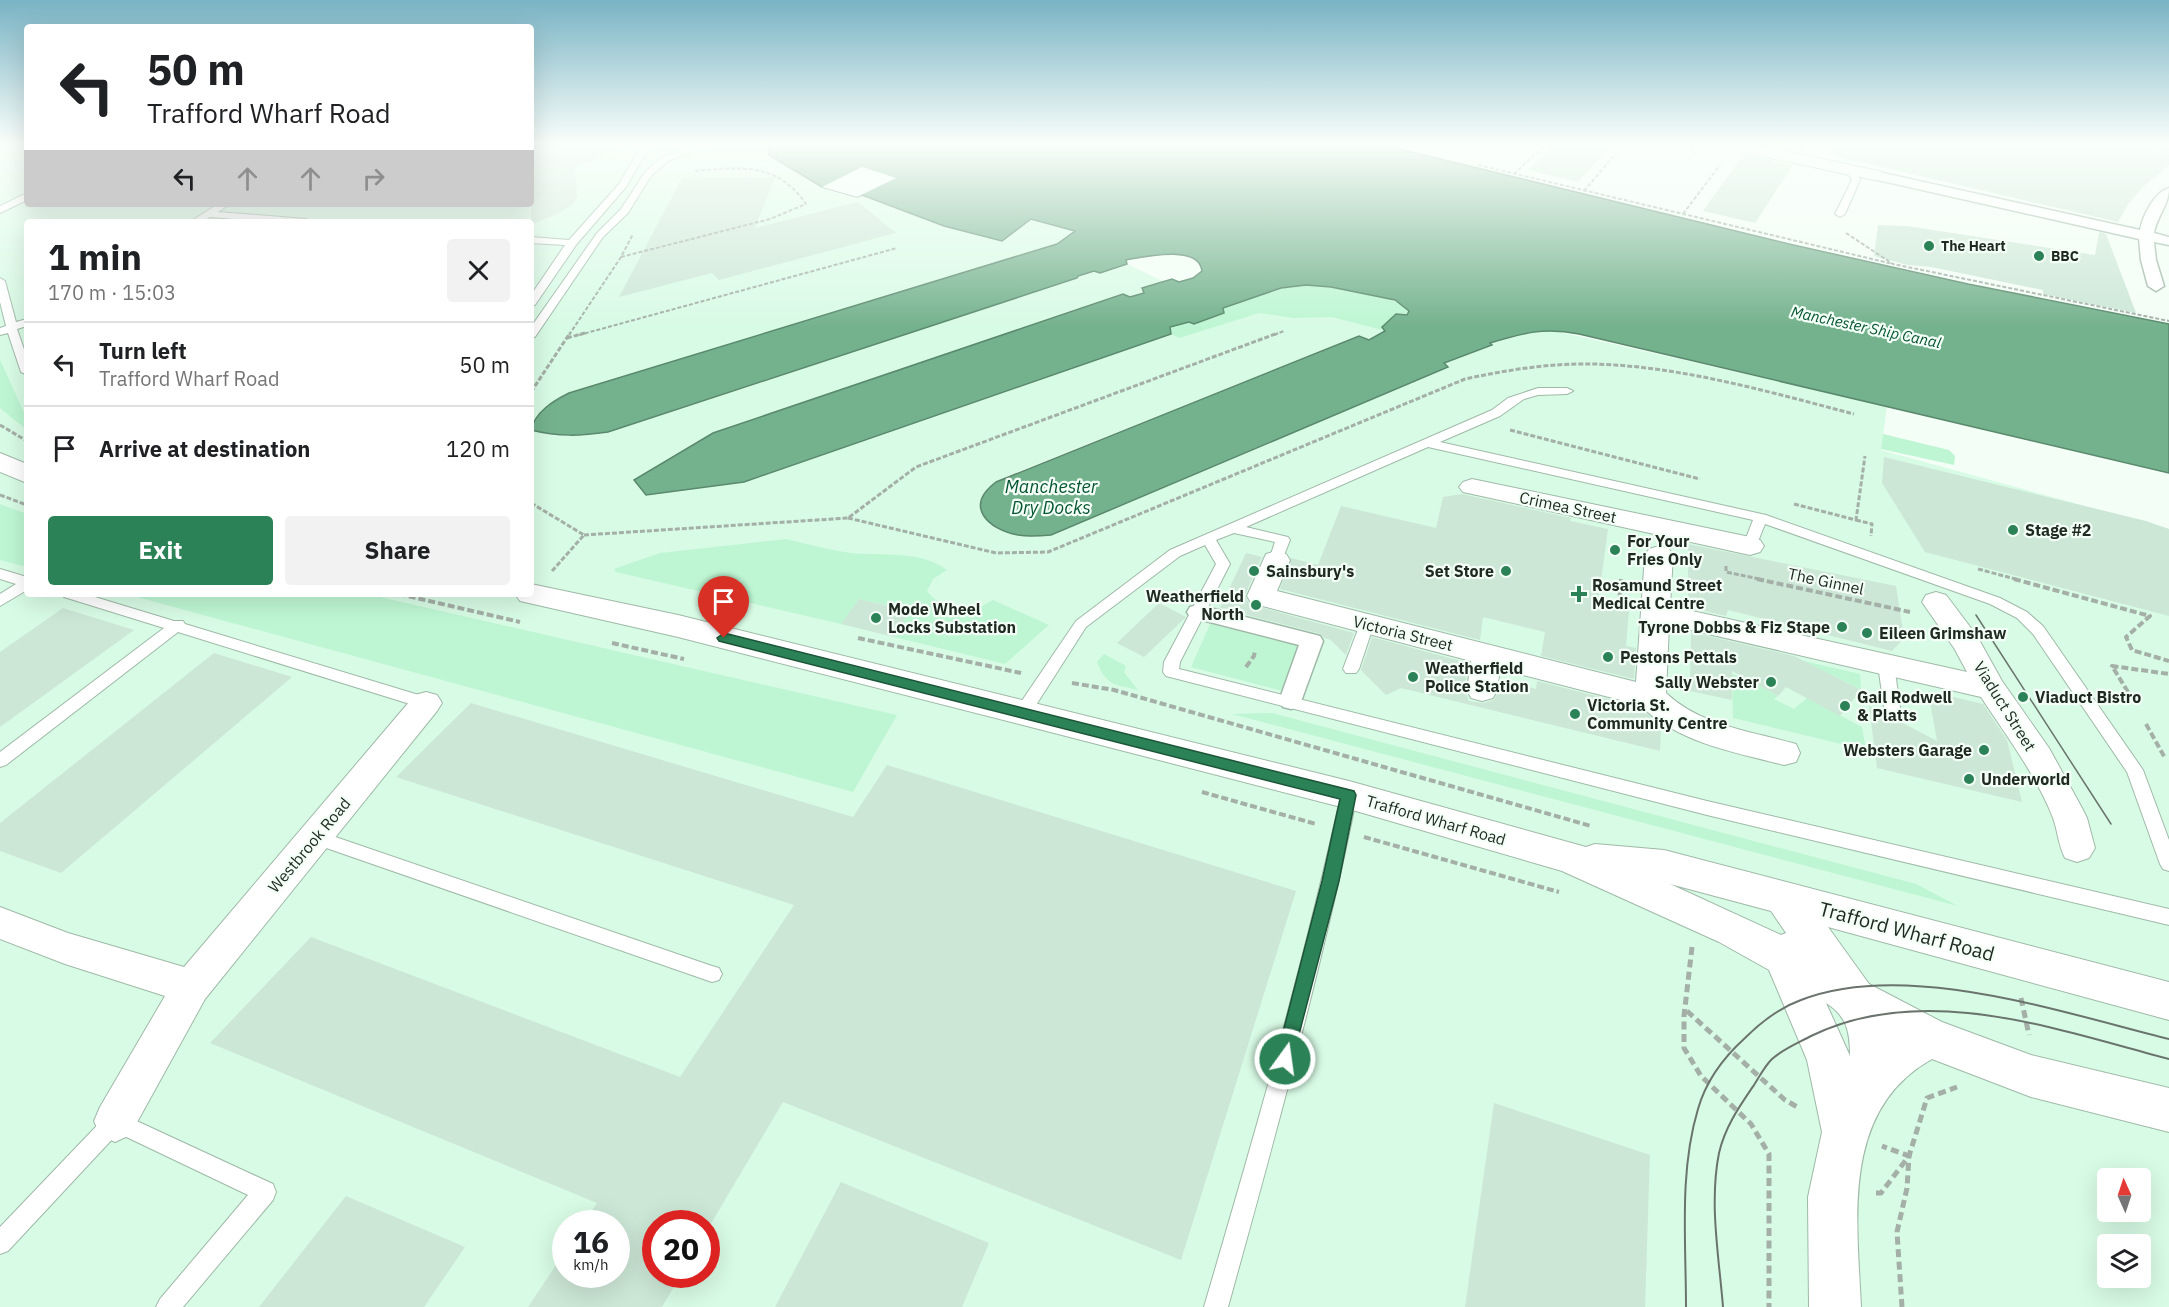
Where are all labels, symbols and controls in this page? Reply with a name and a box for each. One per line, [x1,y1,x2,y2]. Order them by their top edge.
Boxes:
text: 50 m [147,42,245,97]
icon: left [48,48,126,126]
text: Trafford Wharf Road [147,95,391,130]
icon: left [168,162,201,195]
icon: ahead [231,162,264,195]
icon: ahead [294,162,327,195]
icon: right [357,162,390,195]
text: 1 min [48,233,142,280]
place label: The Heart [1941,237,2006,255]
button: close [447,239,510,302]
marker: The Heart [1922,239,1936,253]
place label: BBC [2051,247,2079,265]
marker: BBC [2032,249,2046,263]
text: 170 m · 15:03 [48,279,176,306]
water label: Manchester Ship Canal [1789,302,1943,352]
text: Turn left [99,336,187,365]
icon: left [48,348,81,381]
text: 50 m [459,350,510,379]
text: Trafford Wharf Road [99,365,280,392]
icon: arrive [48,432,81,465]
text: Arrive at destination [99,434,310,463]
text: 120 m [446,434,510,463]
water label: Manchester Dry Docks [1005,475,1098,519]
street label: Crimea Street [1518,487,1618,527]
button: Exit [48,516,273,585]
button: Share [285,516,510,585]
place label: Stage #2 [2025,520,2091,540]
marker: Stage #2 [2006,523,2020,537]
place label: For Your Fries Only [1627,531,1702,569]
marker: For Your Fries Only [1608,543,1622,557]
place label: Sainsbury's [1266,561,1354,581]
place label: Set Store [1425,561,1494,581]
street label: The Ginnel [1786,563,1866,599]
marker: Sainsbury's [1247,564,1261,578]
marker: Set Store [1499,564,1513,578]
place label: Rosamund Street Medical Centre [1592,575,1722,613]
pin [698,576,749,638]
icon: arrive [707,585,740,618]
marker: Rosamund Street Medical Centre [1570,585,1588,603]
place label: Weatherfield North [1146,586,1244,624]
marker: Weatherfield North [1249,598,1263,612]
place label: Mode Wheel Locks Substation [888,599,1016,637]
marker: Mode Wheel Locks Substation [869,611,883,625]
street label: Victoria Street [1351,611,1455,655]
place label: Tyrone Dobbs & Fiz Stape [1638,617,1830,637]
marker: Tyrone Dobbs & Fiz Stape [1835,620,1849,634]
place label: Eileen Grimshaw [1879,623,2007,643]
marker: Eileen Grimshaw [1860,626,1874,640]
place label: Pestons Pettals [1620,647,1737,667]
marker: Pestons Pettals [1601,650,1615,664]
street label: Viaduct Street [1969,657,2041,755]
place label: Weatherfield Police Station [1425,658,1529,696]
marker: Weatherfield Police Station [1406,670,1420,684]
place label: Sally Webster [1655,672,1760,692]
marker: Sally Webster [1764,675,1778,689]
place label: Gail Rodwell & Platts [1857,687,1952,725]
place label: Viaduct Bistro [2035,687,2141,707]
marker: Viaduct Bistro [2016,690,2030,704]
place label: Victoria St. Community Centre [1587,695,1728,733]
marker: Gail Rodwell & Platts [1838,699,1852,713]
marker: Victoria St. Community Centre [1568,707,1582,721]
place label: Websters Garage [1843,740,1972,760]
marker: Websters Garage [1977,743,1991,757]
place label: Underworld [1981,769,2070,789]
marker: Underworld [1962,772,1976,786]
street label: Trafford Wharf Road [1364,790,1508,850]
street label: Westbrook Road [263,793,355,897]
street label: Trafford Wharf Road [1816,895,1998,967]
position arrow [1253,1027,1317,1091]
north arrow [2097,1168,2151,1222]
map controls [2097,1168,2151,1288]
speed limit sign: 20 [642,1210,720,1288]
text: 16 [573,1222,609,1261]
button: layers [2097,1234,2151,1288]
text: km/h [573,1255,609,1274]

